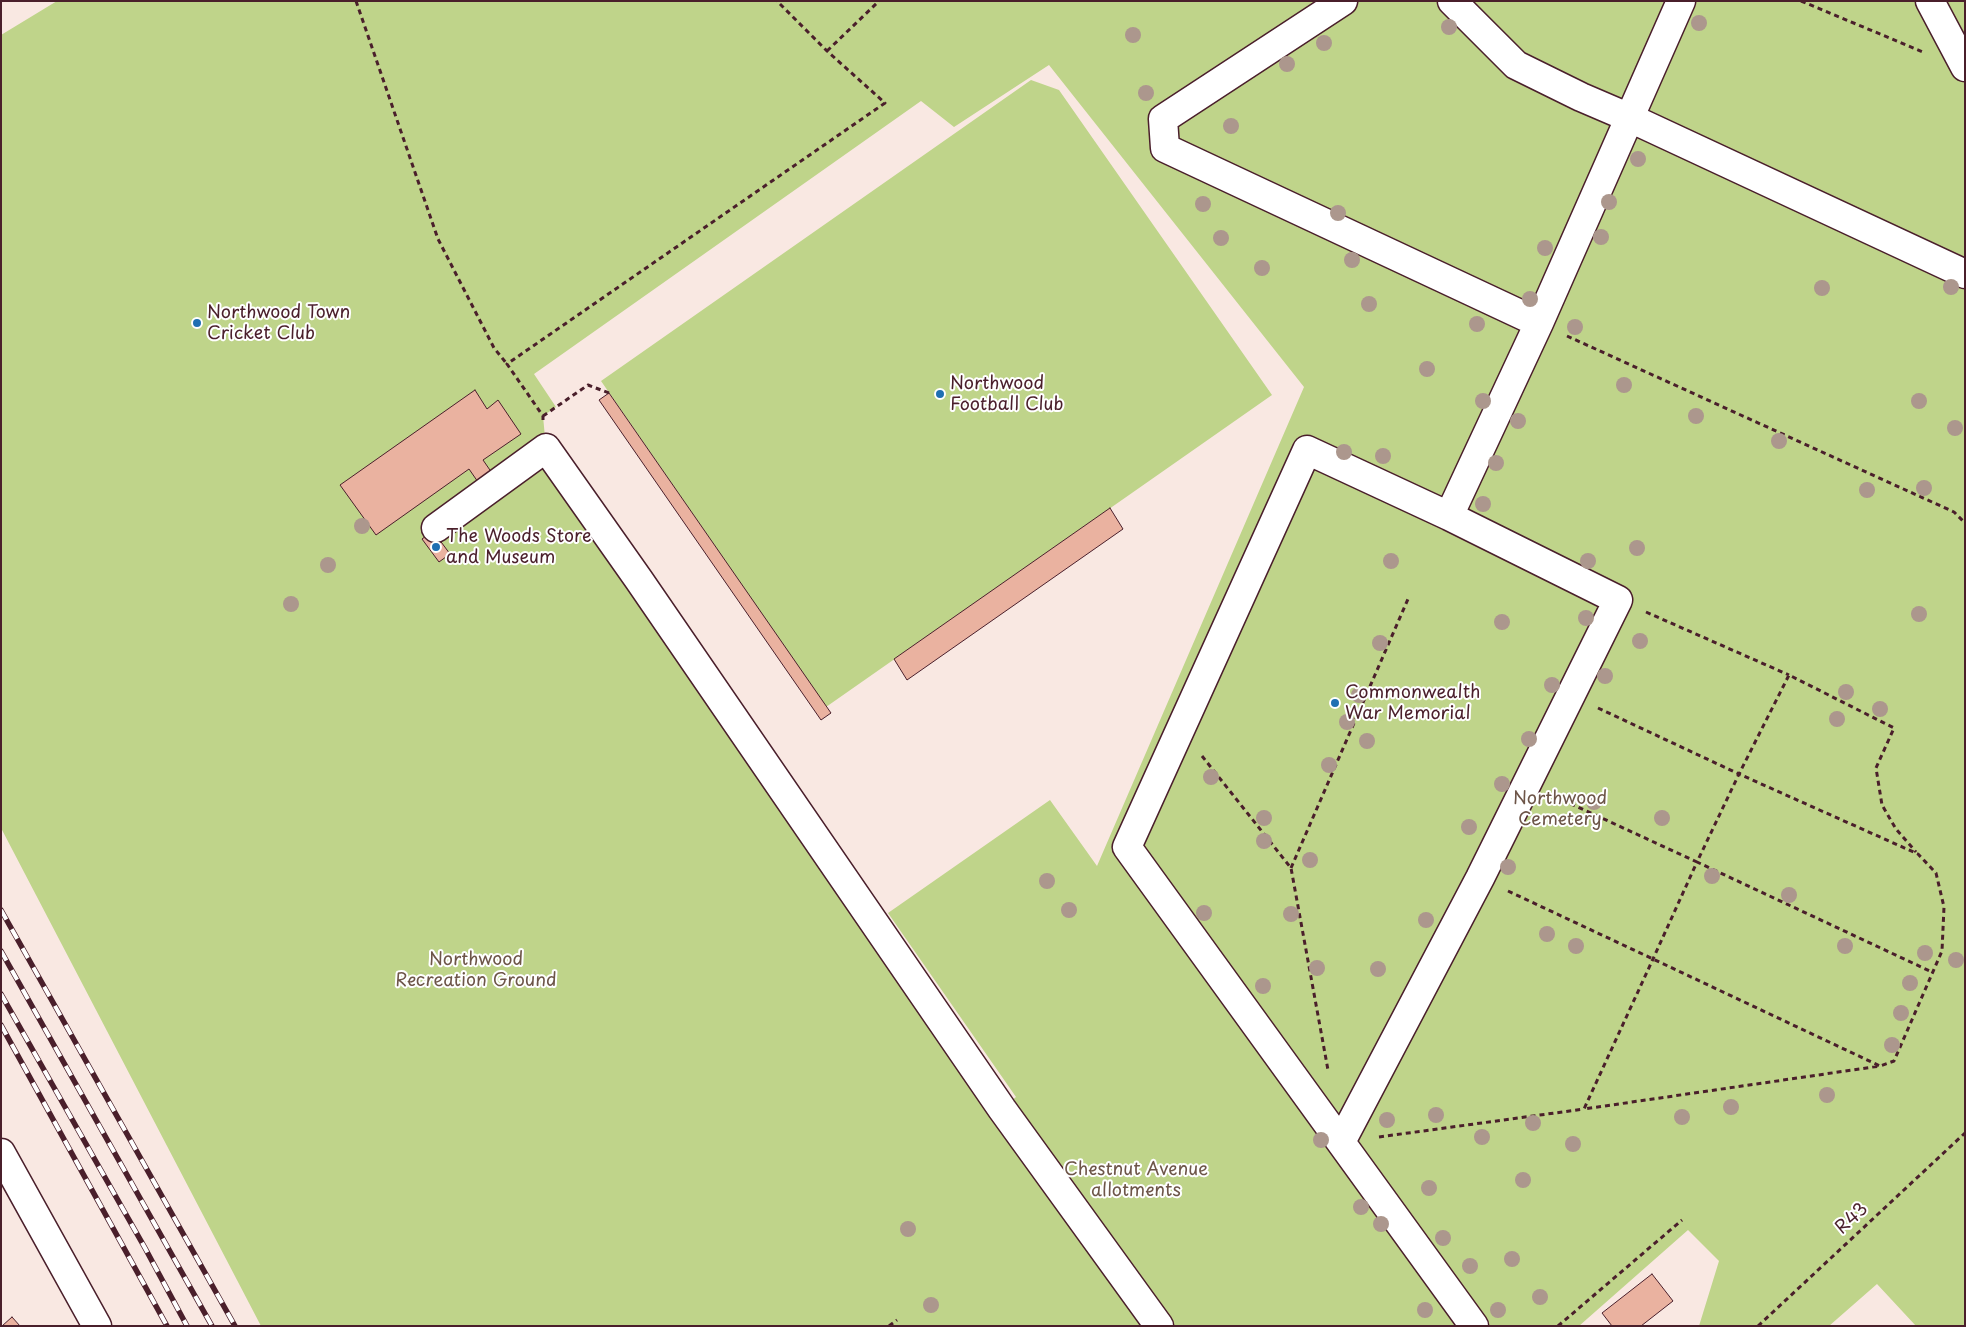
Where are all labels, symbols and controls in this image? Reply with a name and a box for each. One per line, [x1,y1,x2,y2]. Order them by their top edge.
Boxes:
place label: Northwood Town Cricket Club [207,302,350,344]
marker: Northwood Town Cricket Club [191,317,203,329]
place label: Northwood Football Club [950,373,1063,416]
marker: Northwood Football Club [934,388,946,400]
place label: The Woods Store and Museum [446,526,592,568]
marker: The Woods Store and Museum [430,541,442,553]
place label: Commonwealth War Memorial [1345,682,1481,724]
marker: Commonwealth War Memorial [1329,697,1341,709]
park label: Northwood Cemetery [1513,788,1607,831]
park label: Northwood Recreation Ground [395,949,557,992]
park label: Chestnut Avenue allotments [1064,1159,1208,1202]
street label: R43 [1831,1199,1873,1239]

